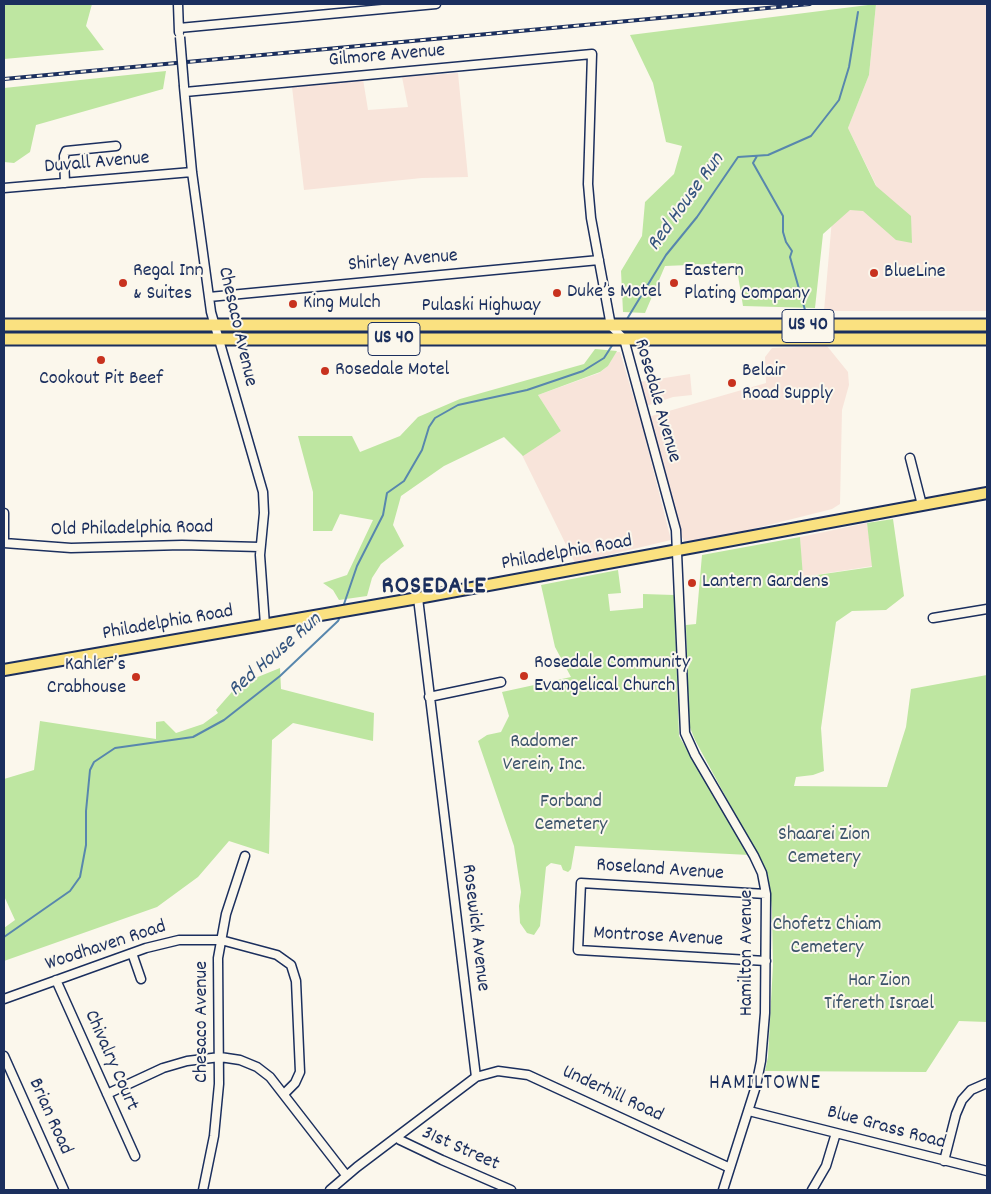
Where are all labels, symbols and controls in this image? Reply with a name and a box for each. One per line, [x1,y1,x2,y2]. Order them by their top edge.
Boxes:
street label: Gilmore Avenue [328,40,446,74]
street label: Duvall Avenue [43,147,151,181]
water label: Red House Run [643,149,731,257]
street label: Shirley Avenue [347,245,459,279]
place label: Regal Inn & Suites [133,260,204,307]
place label: Eastern Plating Company [684,260,809,307]
place label: BlueLine [884,261,946,285]
street label: Chesaco Avenue [211,265,261,389]
marker: BlueLine [868,267,880,279]
marker: Regal Inn & Suites [117,277,129,289]
marker: Eastern Plating Company [668,277,680,289]
place label: Duke’s Motel [567,281,661,305]
marker: Duke’s Motel [551,287,563,299]
place label: King Mulch [303,292,381,316]
street label: Pulaski Highway [422,295,540,319]
marker: King Mulch [287,298,299,310]
road number: US 40 [782,310,834,342]
road number: US 40 [368,322,420,356]
street label: Rosedale Avenue [627,336,685,466]
marker: Cookout Pit Beef [95,354,107,366]
place label: Rosedale Motel [335,359,449,383]
place label: Belair Road Supply [742,360,833,407]
marker: Rosedale Motel [319,365,331,377]
place label: Cookout Pit Beef [39,368,163,392]
marker: Belair Road Supply [726,377,738,389]
street label: Old Philadelphia Road [51,517,213,543]
street label: Philadelphia Road [500,531,634,577]
place label: Lantern Gardens [702,571,829,595]
district label: ROSEDALE [380,574,488,604]
marker: Lantern Gardens [686,577,698,589]
street label: Philadelphia Road [101,601,235,647]
water label: Red House Run [224,609,328,703]
place label: Rosedale Community Evangelical Church [534,652,690,699]
place label: Kahler’s Crabhouse [47,654,126,701]
marker: Rosedale Community Evangelical Church [518,670,530,682]
marker: Kahler’s Crabhouse [130,671,142,683]
park label: Radomer Verein, Inc. [503,731,585,778]
park label: Forband Cemetery [535,791,607,838]
park label: Shaarei Zion Cemetery [778,824,870,871]
street label: Roseland Avenue [595,855,725,887]
street label: Rosewick Avenue [454,863,494,993]
street label: Hamilton Avenue [736,890,760,1016]
park label: Chofetz Chiam Cemetery [772,914,882,961]
street label: Woodhaven Road [43,916,169,978]
street label: Montrose Avenue [592,923,724,953]
street label: Chesaco Avenue [191,961,215,1083]
park label: Har Zion Tifereth Israel [824,970,934,1017]
street label: Chivalry Court [77,1007,143,1115]
street label: Underhill Road [558,1061,666,1129]
district label: HAMILTOWNE [708,1072,822,1098]
street label: Brian Road [22,1075,76,1159]
street label: Blue Grass Road [824,1102,948,1156]
street label: 31st Street [418,1122,502,1178]

